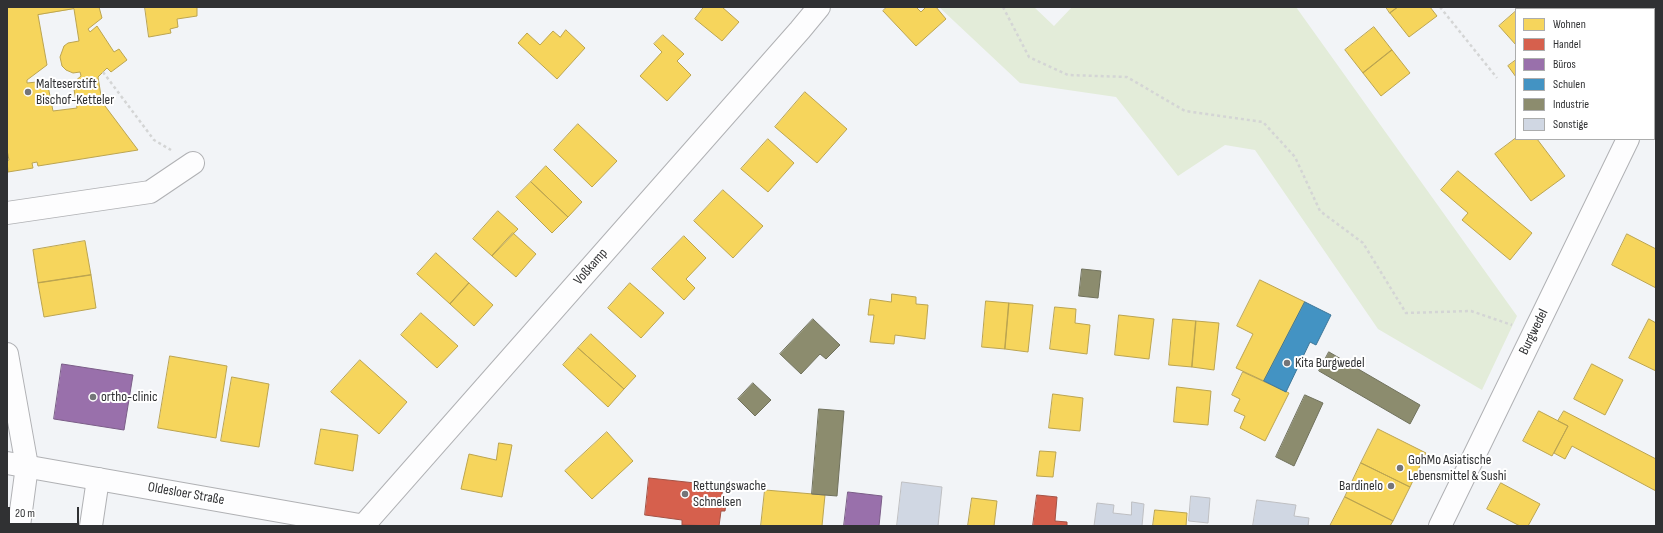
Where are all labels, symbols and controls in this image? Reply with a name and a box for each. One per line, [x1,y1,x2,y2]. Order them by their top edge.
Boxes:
legend [1515,8,1655,140]
text: Wohnen [1553,17,1586,32]
text: Handel [1553,37,1581,52]
text: Büros [1553,57,1576,72]
place label: Malteserstift Bischof-Ketteler [36,76,114,108]
text: Schulen [1553,77,1585,92]
marker: Malteserstift Bischof-Ketteler [23,87,33,97]
text: Industrie [1553,97,1589,112]
text: Sonstige [1553,117,1588,132]
street label: Voßkamp [571,245,611,289]
street label: Burgwedel [1516,306,1552,358]
place label: Kita Burgwedel [1295,355,1364,371]
marker: Kita Burgwedel [1282,358,1292,368]
place label: ortho-clinic [101,389,158,405]
marker: ortho-clinic [88,392,98,402]
place label: GohMo Asiatische Lebensmittel & Sushi [1408,452,1506,484]
marker: GohMo Asiatische Lebensmittel & Sushi [1395,463,1405,473]
place label: Rettungswache Schnelsen [693,478,766,510]
place label: Bardinelo [1339,478,1383,494]
street label: Oldesloer Straße [147,479,225,509]
marker: Bardinelo [1386,481,1396,491]
marker: Rettungswache Schnelsen [680,489,690,499]
scale bar [10,499,81,525]
text: 20 m [15,506,35,521]

